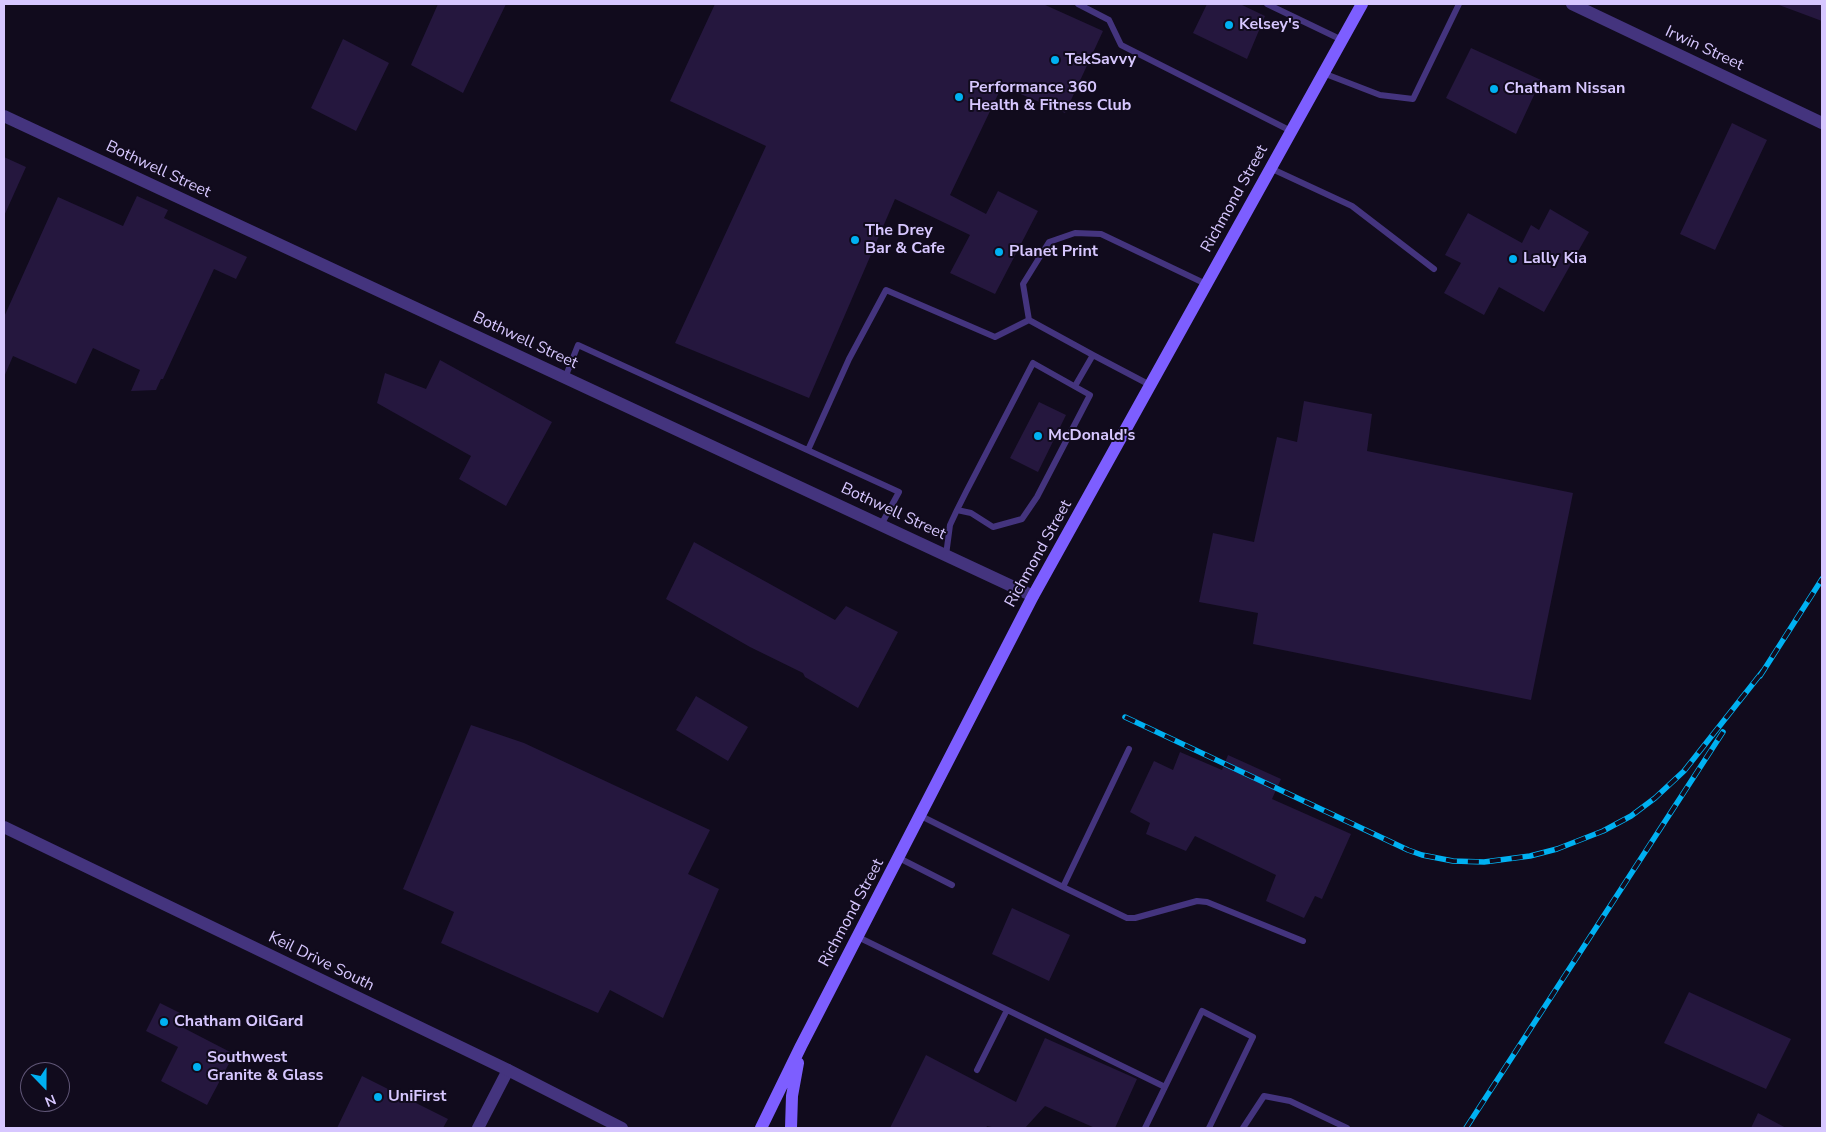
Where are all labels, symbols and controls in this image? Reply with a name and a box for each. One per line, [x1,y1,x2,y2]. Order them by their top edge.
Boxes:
place label: Kelsey's [1239,15,1300,35]
marker: Kelsey's [1223,19,1235,31]
street label: Irwin Street [1662,22,1746,76]
place label: TekSavvy [1065,50,1136,70]
marker: TekSavvy [1049,54,1061,66]
place label: Performance 360 Health & Fitness Club [969,78,1131,116]
place label: Chatham Nissan [1504,79,1625,99]
marker: Chatham Nissan [1488,83,1500,95]
marker: Performance 360 Health & Fitness Club [953,91,965,103]
street label: Bothwell Street [103,137,213,203]
street label: Richmond Street [1198,142,1272,256]
place label: The Drey Bar & Cafe [865,221,945,259]
marker: The Drey Bar & Cafe [849,234,861,246]
place label: Planet Print [1009,242,1098,262]
marker: Planet Print [993,246,1005,258]
place label: Lally Kia [1523,249,1587,269]
marker: Lally Kia [1507,253,1519,265]
street label: Bothwell Street [470,308,580,374]
place label: McDonald's [1048,426,1135,446]
marker: McDonald's [1032,430,1044,442]
street label: Bothwell Street [838,479,948,545]
street label: Richmond Street [1002,497,1076,611]
street label: Richmond Street [815,856,889,970]
street label: Keil Drive South [265,928,377,996]
place label: Chatham OilGard [174,1012,303,1032]
marker: Chatham OilGard [158,1016,170,1028]
place label: Southwest Granite & Glass [207,1048,323,1086]
marker: Southwest Granite & Glass [191,1061,203,1073]
north arrow [20,1062,70,1112]
place label: UniFirst [388,1087,446,1107]
text: N [42,1090,59,1111]
marker: UniFirst [372,1091,384,1103]

